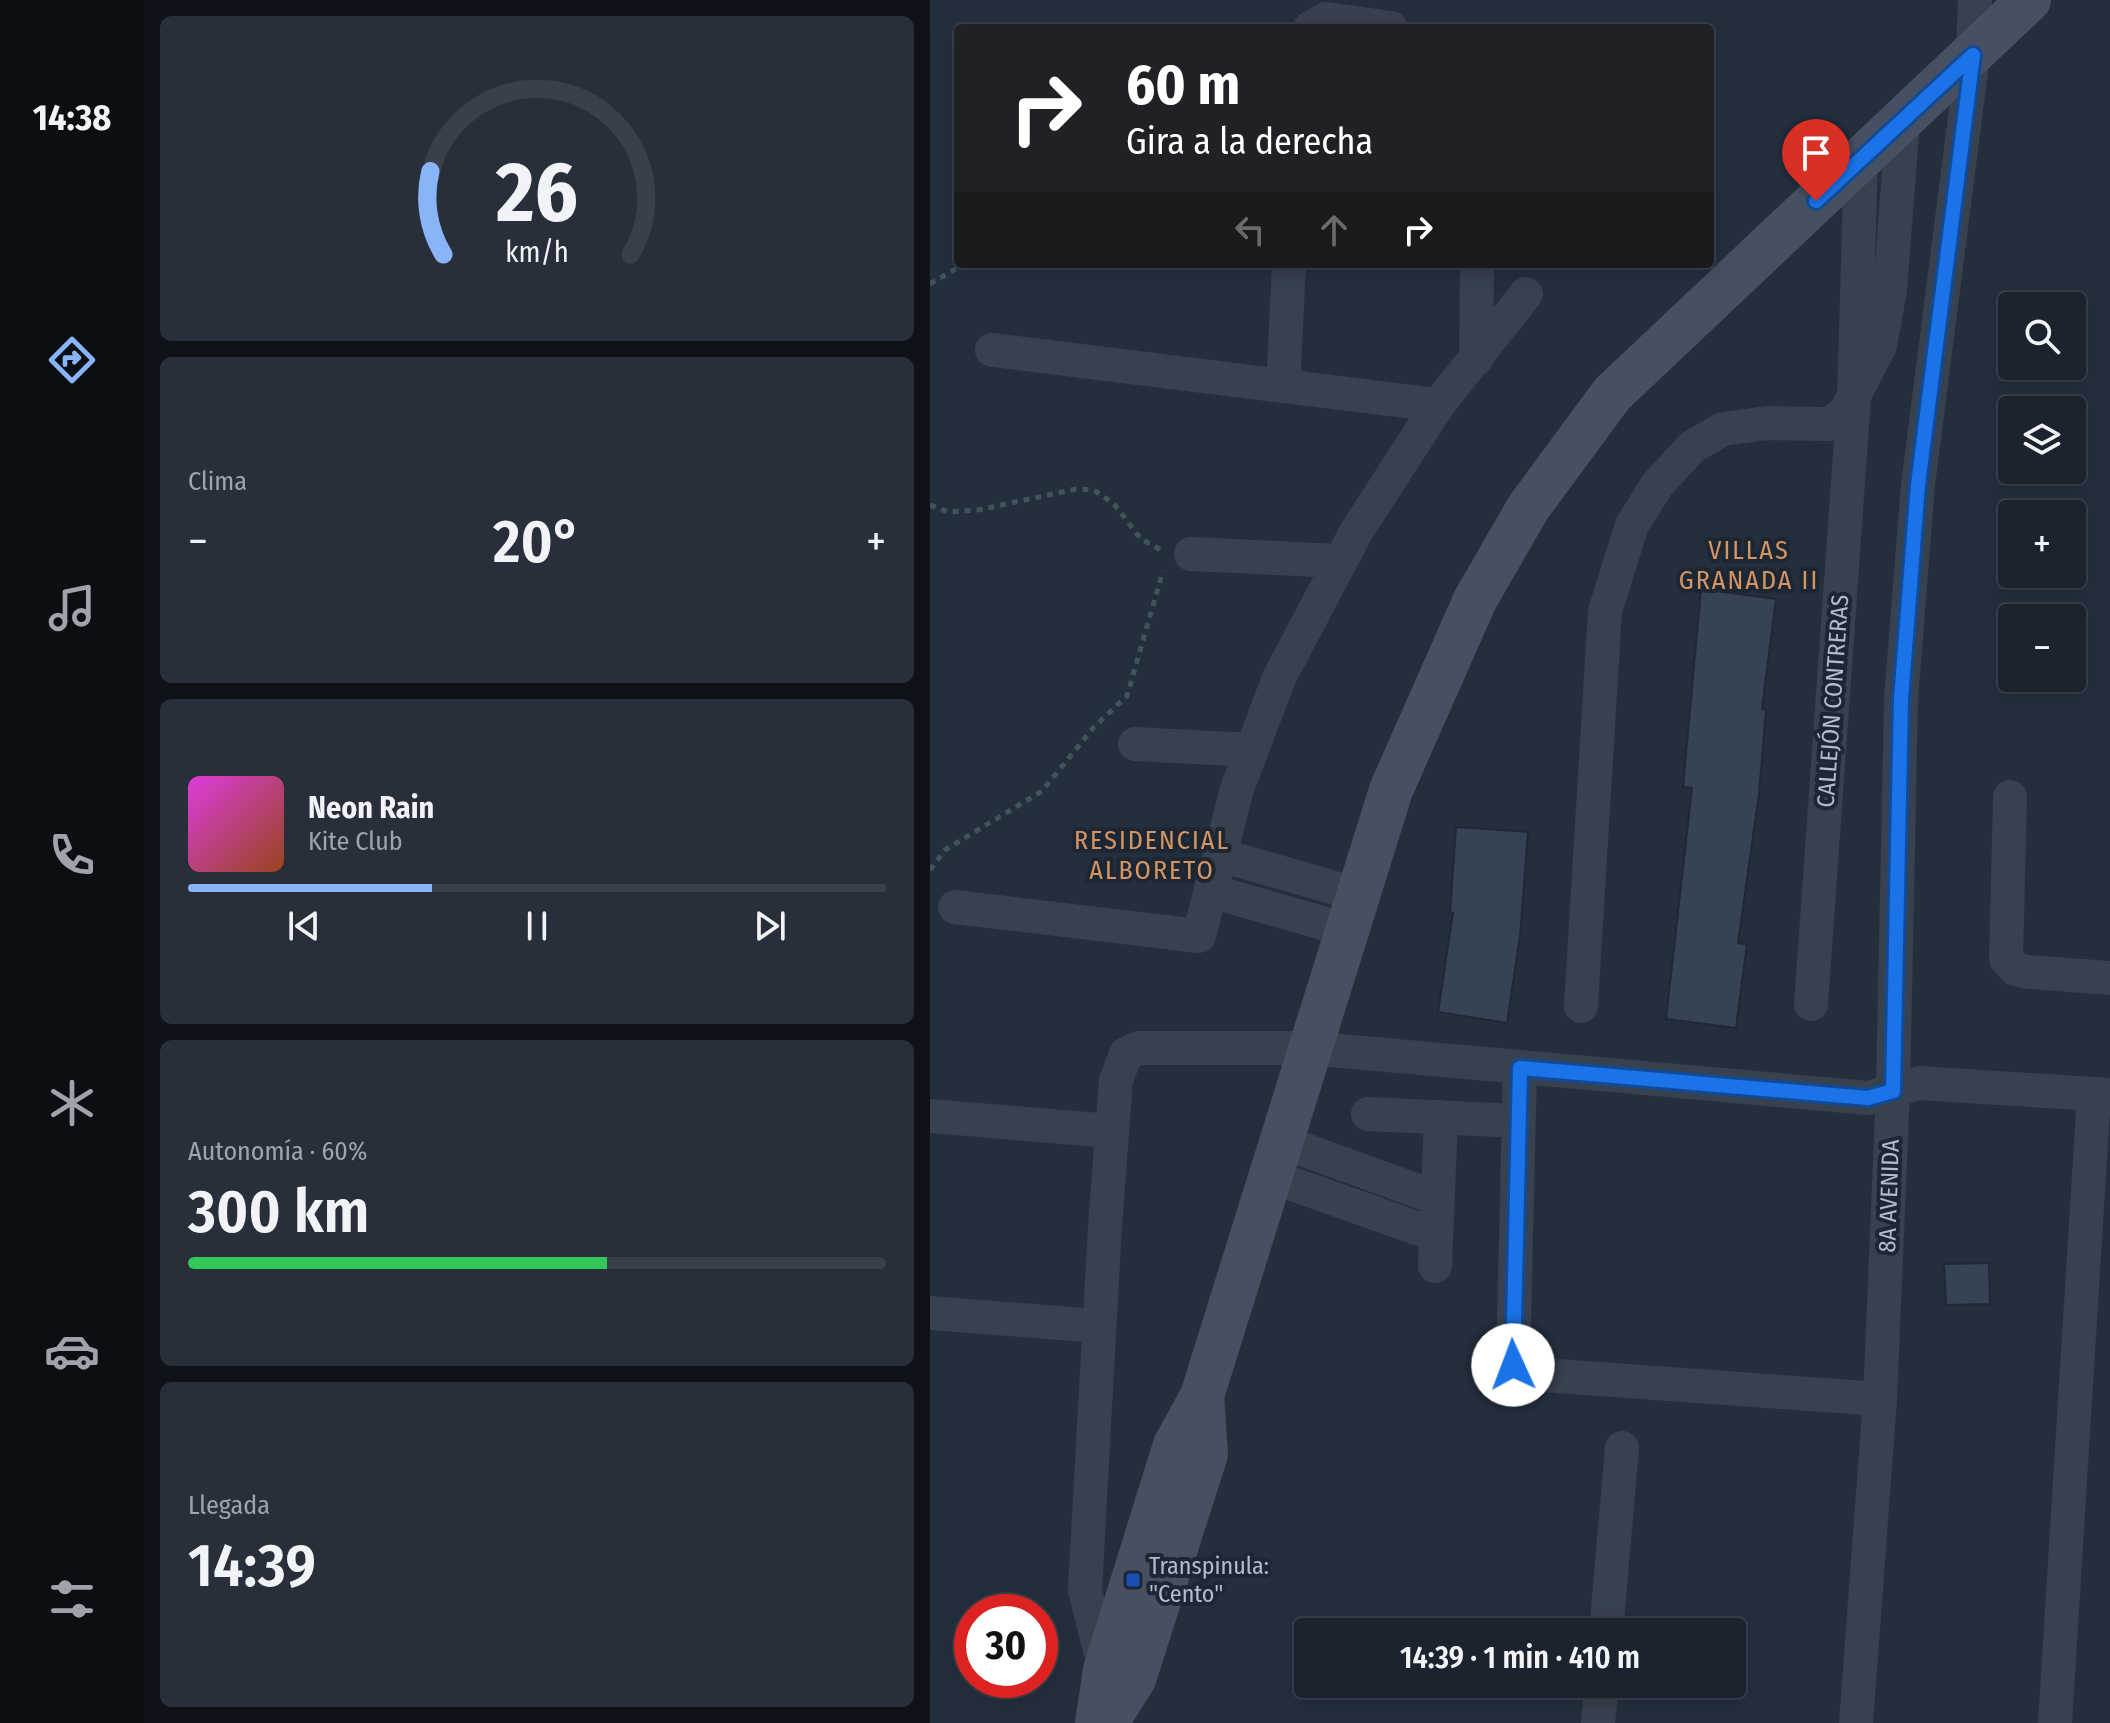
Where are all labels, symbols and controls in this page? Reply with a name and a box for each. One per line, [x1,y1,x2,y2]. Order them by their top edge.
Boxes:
text: 60 m [1126,52,1240,119]
icon: right [994,56,1098,160]
text: 14:38 [33,96,111,140]
pin [1782,119,1850,201]
text: Gira a la derecha [1126,120,1373,164]
icon: arrive [1794,131,1838,175]
text: 26 [495,142,578,242]
icon: left [1228,208,1272,252]
icon: ahead [1312,208,1356,252]
icon: right [1396,208,1440,252]
text: km/h [505,235,569,270]
map controls [1998,292,2086,692]
button: search [1998,292,2086,380]
icon: directions [44,332,100,388]
button: layers [1998,396,2086,484]
text: Clima [188,466,247,497]
button: + [1998,500,2086,588]
text: 20° [493,506,581,578]
text: − [188,515,208,568]
text: + [866,515,886,568]
district label: VILLAS GRANADA II [1679,535,1819,596]
icon: music [44,580,100,636]
street label: CALLEJÓN CONTRERAS [1812,594,1854,808]
button: − [1998,604,2086,692]
text: Neon Rain [308,790,434,826]
district label: RESIDENCIAL ALBORETO [1074,825,1230,886]
text: Kite Club [308,826,403,857]
icon: phone [44,827,100,883]
icon: previous [282,904,326,948]
icon: pause [515,904,559,948]
icon: next [748,904,792,948]
icon: climate [44,1075,100,1131]
text: Autonomía · 60% [188,1136,367,1167]
street label: 8A AVENIDA [1873,1139,1905,1253]
text: 300 km [188,1176,369,1248]
icon: car [44,1323,100,1379]
position arrow [1471,1323,1555,1407]
text: Llegada [188,1490,270,1521]
text: 14:39 [188,1530,316,1602]
place label: Transpinula: "Cento" [1149,1552,1269,1608]
icon: filters [44,1571,100,1627]
marker: Transpinula: "Cento" [1124,1571,1142,1589]
speed limit sign: 30 [954,1594,1058,1698]
text: 14:39 · 1 min · 410 m [1400,1640,1640,1676]

